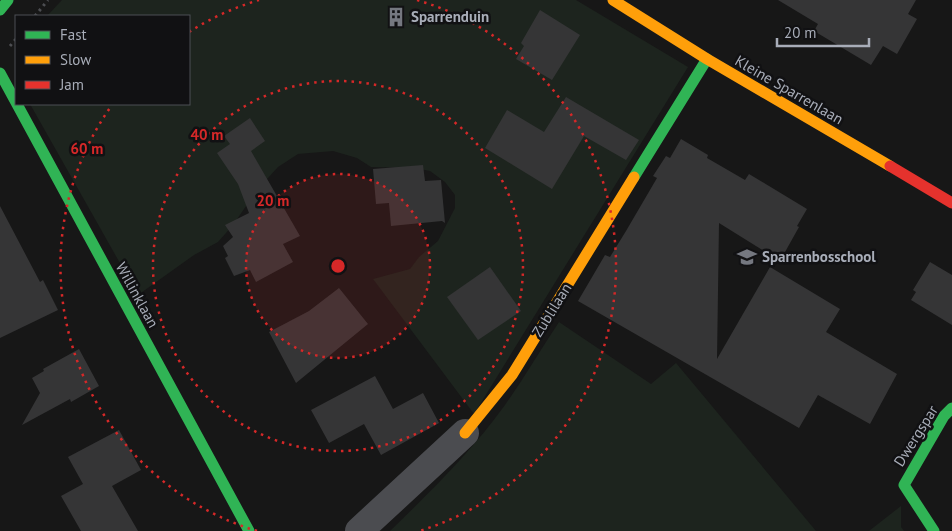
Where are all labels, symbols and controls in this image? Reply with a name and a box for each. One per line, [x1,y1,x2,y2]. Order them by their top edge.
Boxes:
building icon: Sparrenduin [385,6,407,28]
place label: Sparrenduin [411,7,489,26]
legend [15,15,190,105]
scale bar [777,15,870,47]
text: 20 m [784,23,817,42]
text: Fast [60,25,87,44]
text: Slow [60,50,91,69]
street label: Kleine Sparrenlaan [732,51,847,128]
text: Jam [59,75,84,94]
text: 40 m [191,125,223,144]
text: 60 m [71,139,103,158]
text: 20 m [257,191,289,210]
school or university icon: Sparrenbosschool [736,246,758,268]
place label: Sparrenbosschool [762,247,876,266]
centre of rings [329,257,347,275]
street label: Willinklaan [112,259,163,331]
street label: Zublilaan [528,279,576,340]
street label: Dwergspar [889,402,942,470]

